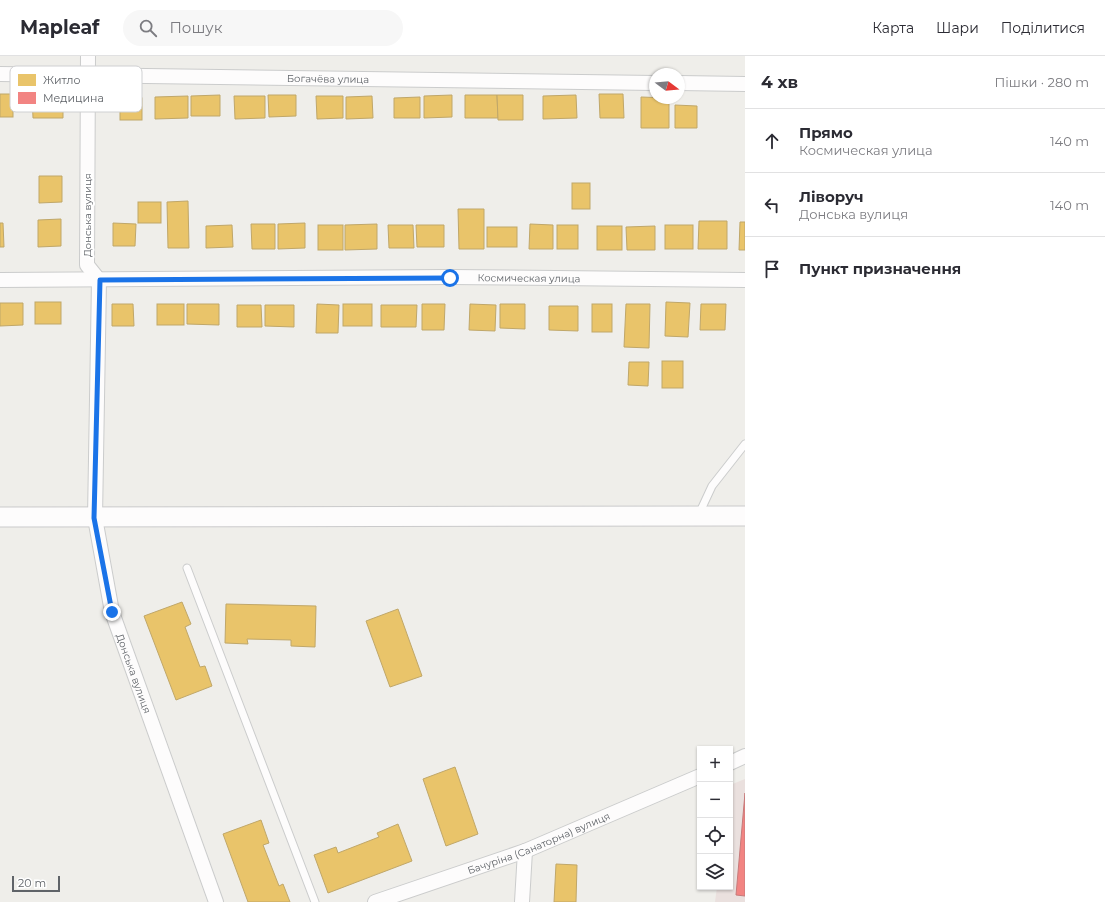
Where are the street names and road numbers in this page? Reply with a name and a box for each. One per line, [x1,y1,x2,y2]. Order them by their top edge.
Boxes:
street label: Богачёва улица [287,71,369,86]
street label: Донська вулиця [81,173,94,257]
street label: Космическая улица [477,271,580,285]
street label: Донська вулиця [114,632,154,715]
street label: Бачуріна (Санаторна) вулиця [466,809,612,877]

